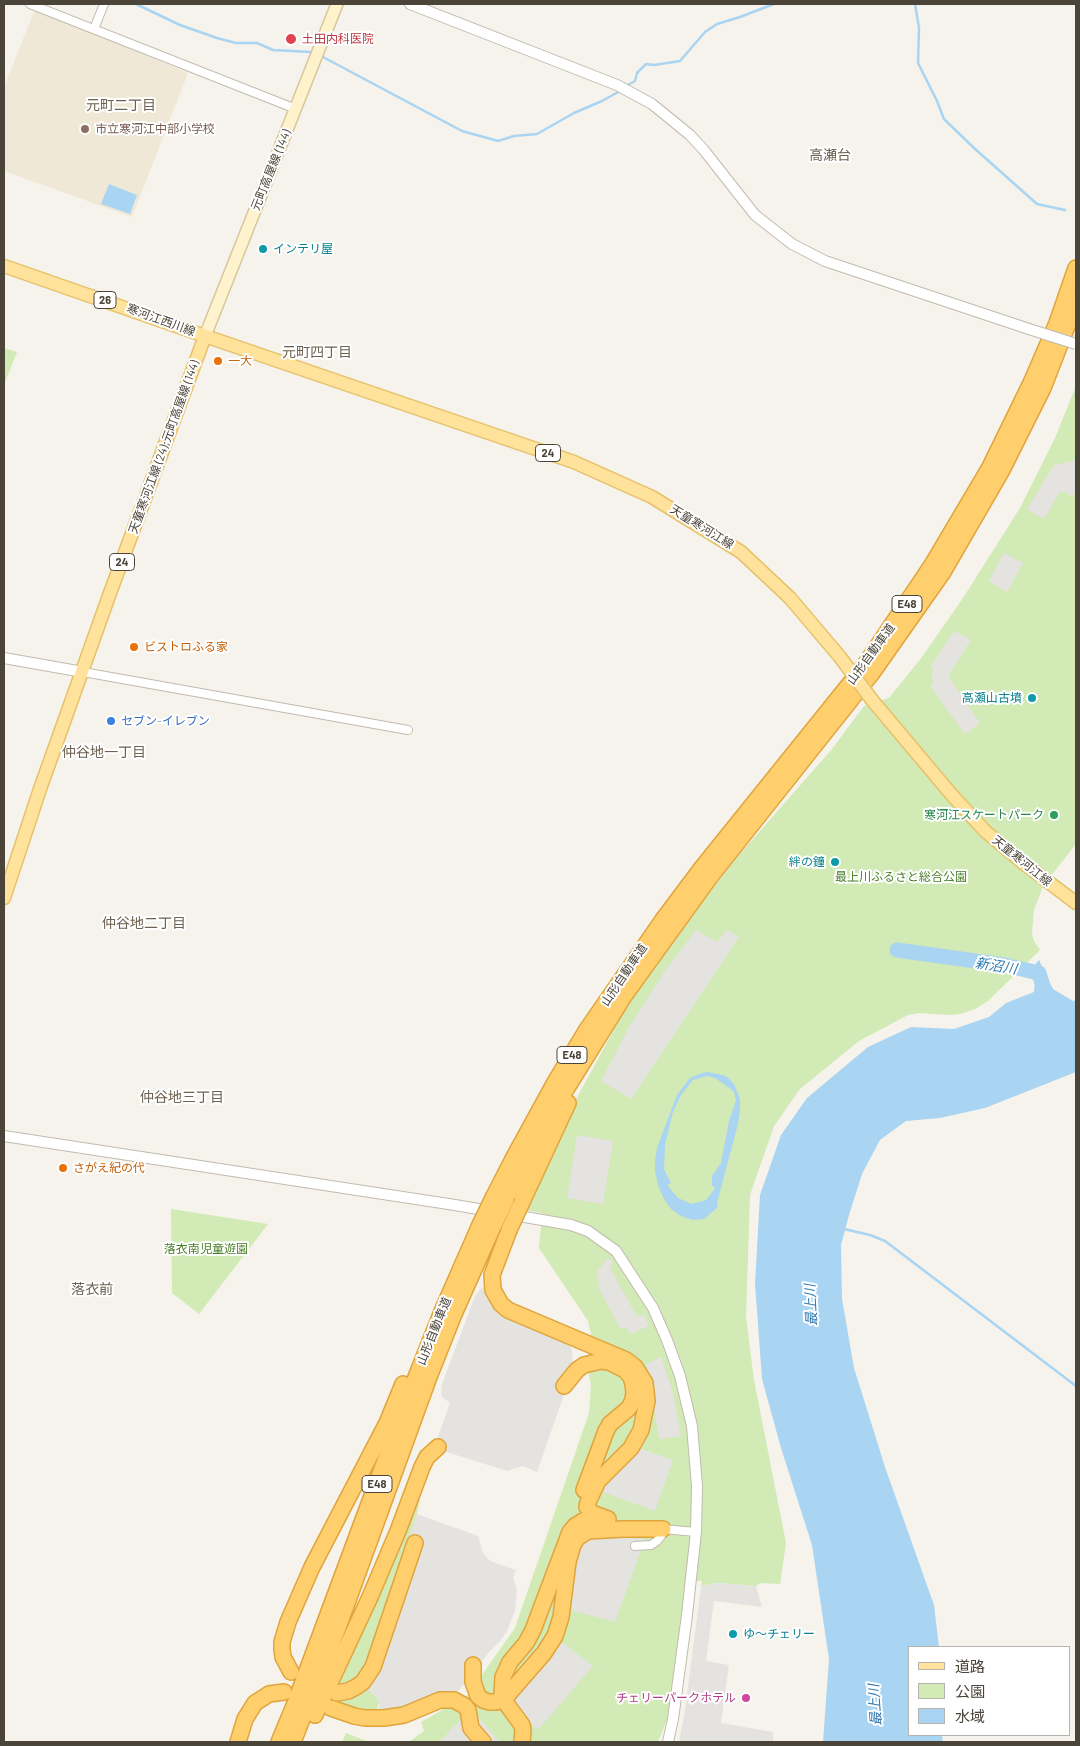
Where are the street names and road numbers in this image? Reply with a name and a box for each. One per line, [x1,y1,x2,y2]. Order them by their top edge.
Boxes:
street label: 元町高屋線 (144) [248,127,294,213]
road number: 26 [94,292,116,308]
street label: 寒河江西川線 [125,301,197,339]
street label: 天童寒河江線 (24);元町高屋線 (144) [126,358,202,536]
road number: 24 [536,444,560,462]
street label: 天童寒河江線 [668,502,736,552]
road number: 24 [110,554,134,570]
road number: E48 [892,596,922,612]
street label: 山形自動車道 [844,621,898,687]
street label: 天童寒河江線 [989,833,1055,889]
street label: 山形自動車道 [598,941,650,1009]
road number: E48 [557,1046,587,1064]
street label: 山形自動車道 [414,1295,454,1367]
road number: E48 [362,1476,392,1492]

